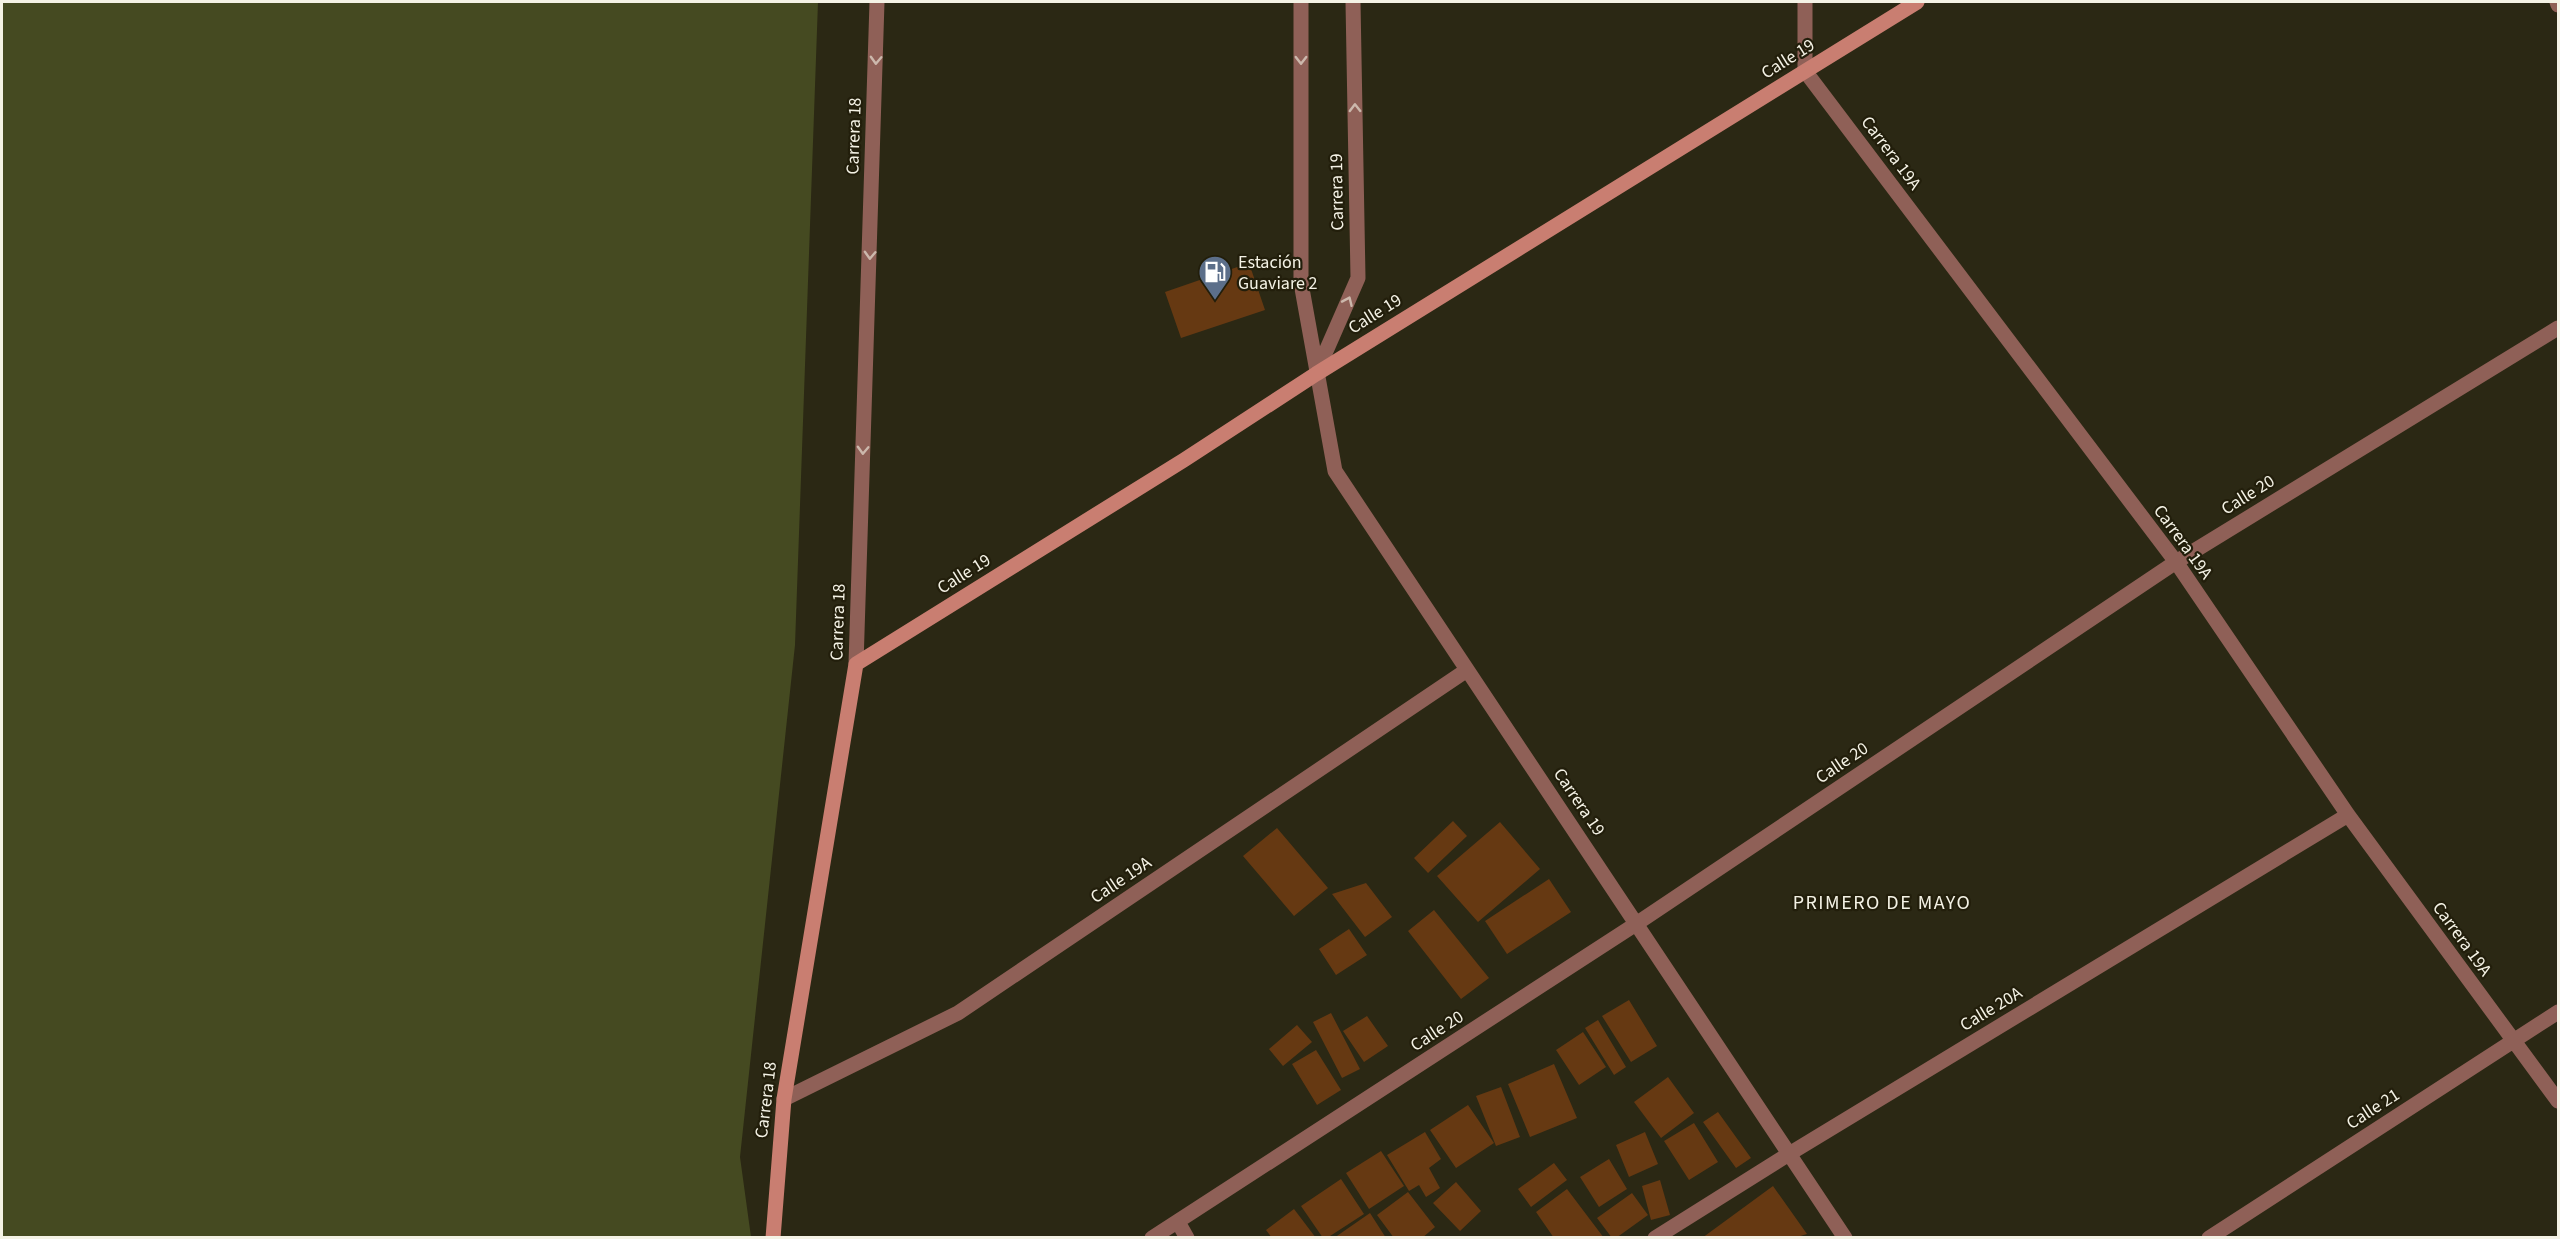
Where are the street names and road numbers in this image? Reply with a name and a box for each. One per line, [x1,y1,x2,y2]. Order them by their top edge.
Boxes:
street label: Calle 19 [1756,33,1820,85]
street label: Carrera 18 [840,97,868,175]
street label: Carrera 19A [1855,111,1927,195]
street label: Carrera 19 [1324,153,1350,231]
street label: Calle 19 [1343,288,1407,340]
street label: Calle 20 [2216,469,2280,521]
street label: Carrera 19A [2147,500,2219,585]
street label: Calle 19 [932,548,996,600]
street label: Carrera 18 [824,583,852,661]
street label: Calle 20 [1811,736,1873,790]
street label: Carrera 19 [1547,763,1611,841]
street label: Calle 19A [1086,850,1157,910]
street label: Carrera 19A [2426,897,2498,982]
street label: Calle 20A [1955,980,2027,1037]
street label: Calle 20 [1405,1004,1469,1058]
street label: Carrera 18 [749,1060,783,1140]
street label: Calle 21 [2341,1082,2405,1136]

